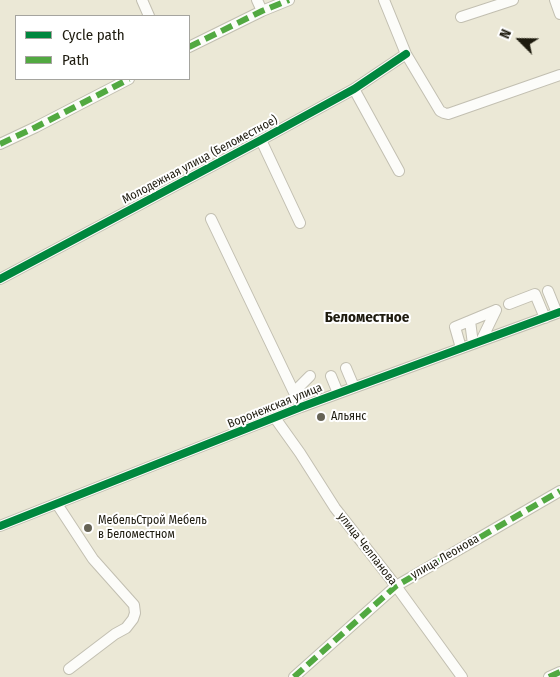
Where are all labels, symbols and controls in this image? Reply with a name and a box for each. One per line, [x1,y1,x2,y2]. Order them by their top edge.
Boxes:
legend [15,15,190,80]
north arrow [495,15,545,65]
text: Cycle path [62,26,125,44]
text: N [496,27,515,41]
text: Path [62,51,89,69]
street label: Молодежная улица (Беломестное) [120,113,280,207]
district label: Беломестное [325,309,409,327]
street label: Воронежская улица [226,380,324,432]
place label: Альянс [331,410,366,424]
marker: Альянс [315,411,327,423]
street label: улица Челпанова [334,510,400,588]
place label: МебельСтрой Мебель в Беломестном [98,514,207,542]
marker: МебельСтрой Мебель в Беломестном [82,522,94,534]
street label: улица Леонова [408,532,482,582]

